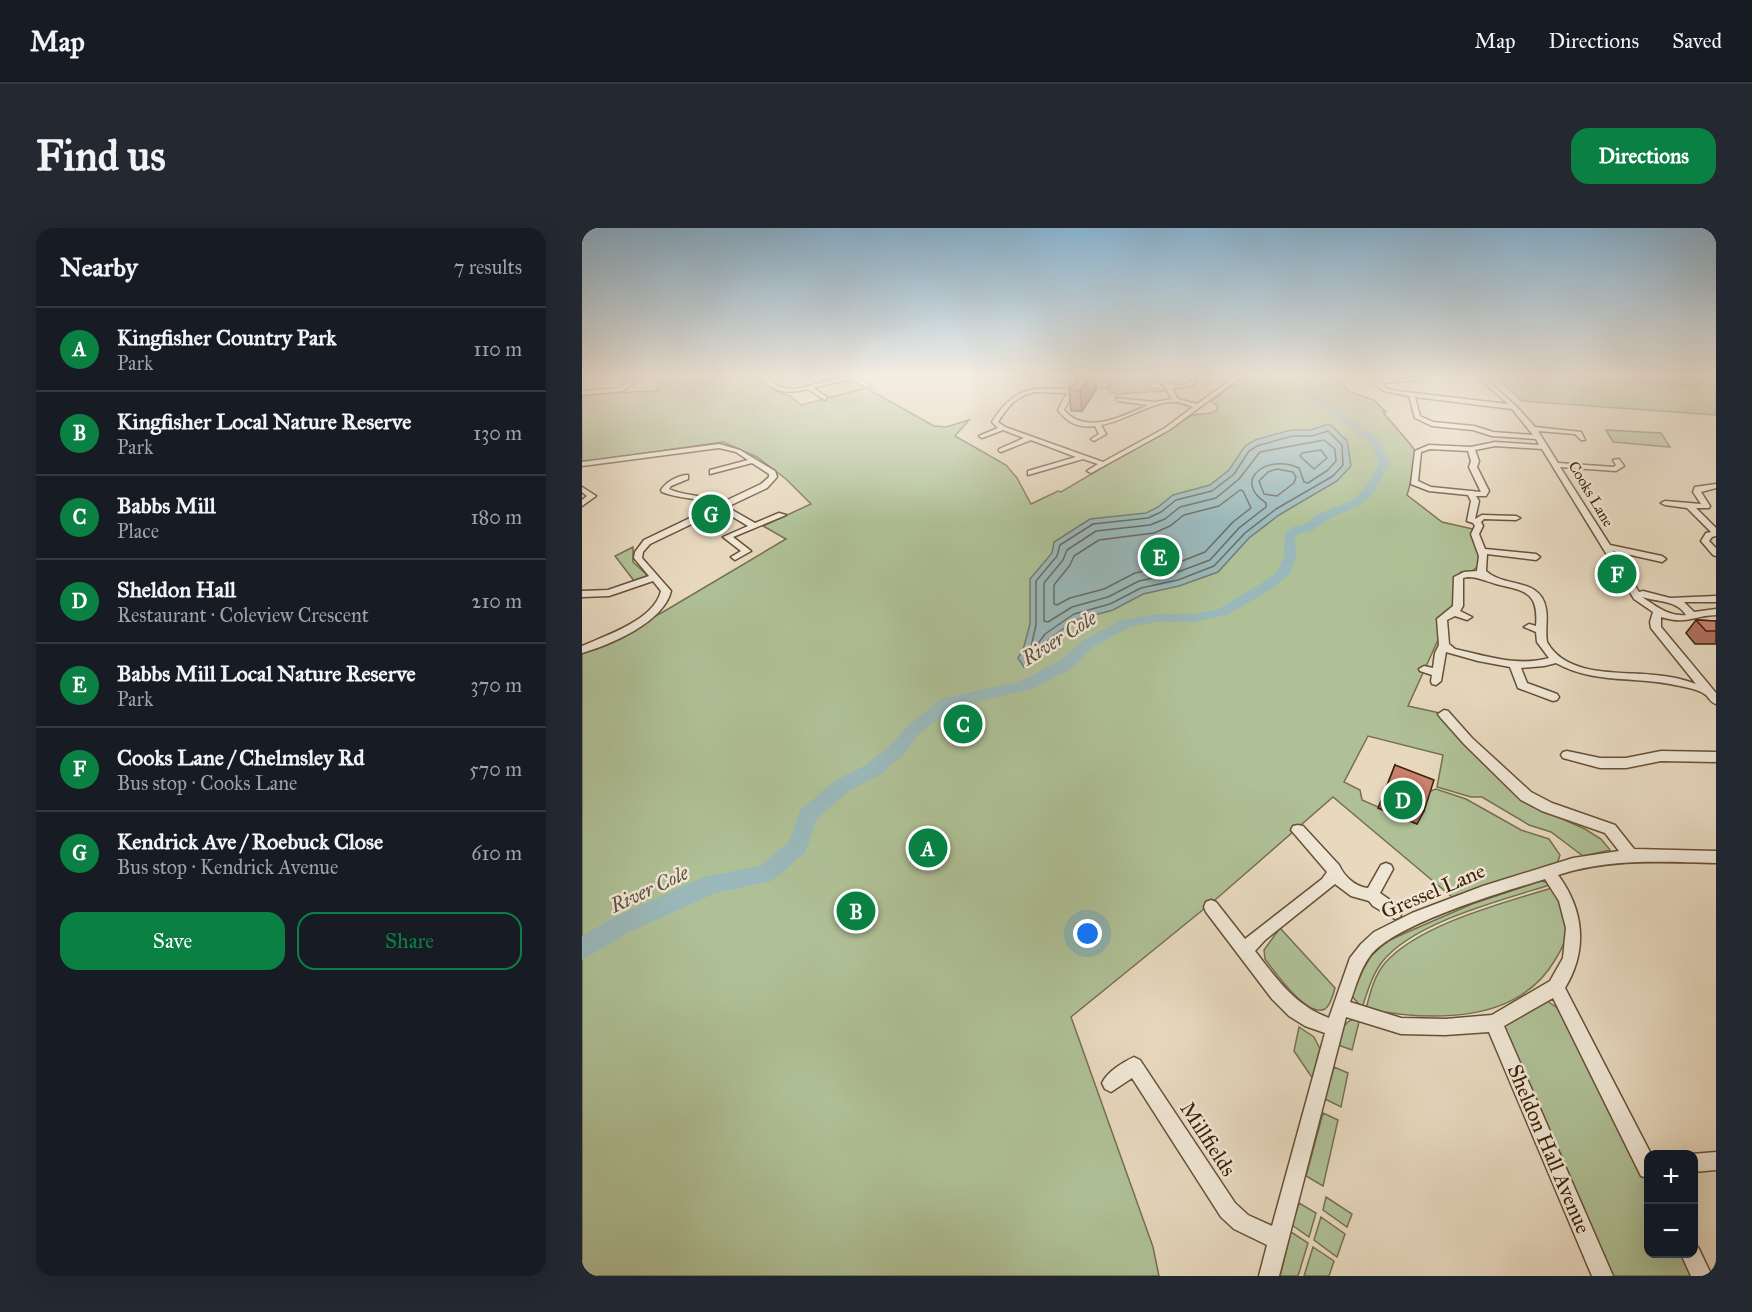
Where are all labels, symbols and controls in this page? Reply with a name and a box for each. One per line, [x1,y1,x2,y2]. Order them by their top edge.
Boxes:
text: Map [30,24,85,59]
text: Map [1475,28,1516,54]
text: Directions [1549,28,1639,54]
text: Saved [1672,28,1722,54]
button: Directions [1571,128,1716,184]
text: Find us [36,130,166,182]
text: Nearby [60,251,138,283]
text: 7 results [454,255,522,279]
text: Kingfisher Country Park [117,324,337,351]
text: A [73,337,86,361]
text: 110 m [474,337,522,361]
text: Park [117,351,153,375]
text: Kingfisher Local Nature Reserve [117,408,411,435]
text: B [73,421,86,445]
text: 130 m [473,421,522,445]
text: Park [117,435,153,459]
street label: Cooks Lane [1565,458,1617,530]
text: Babbs Mill [117,492,216,519]
pin: G [692,492,730,536]
text: C [73,505,86,529]
text: 180 m [471,505,522,529]
text: Place [117,519,159,543]
pin: E [1140,534,1180,580]
pin: F [1598,552,1636,596]
text: Sheldon Hall [117,576,236,603]
text: D [72,589,87,613]
text: 210 m [472,589,522,613]
text: Restaurant · Coleview Crescent [117,603,369,627]
water label: River Cole [1016,605,1101,671]
text: Babbs Mill Local Nature Reserve [117,660,416,687]
text: E [72,673,87,697]
text: 370 m [471,673,522,697]
text: Park [117,687,153,711]
pin: C [944,702,982,746]
text: Cooks Lane / Chelmsley Rd [117,744,365,771]
text: F [73,757,86,781]
text: 570 m [469,757,522,781]
text: Bus stop · Cooks Lane [117,771,297,795]
pin: D [1384,778,1422,822]
pin: A [908,826,948,870]
text: Kendrick Ave / Roebuck Close [117,828,383,855]
text: G [72,841,87,865]
text: 610 m [471,841,522,865]
text: Bus stop · Kendrick Avenue [117,855,338,879]
street label: Gressel Lane [1377,857,1489,925]
water label: River Cole [605,860,692,918]
pin: B [836,888,876,934]
button: Save [60,912,285,970]
button: Share [297,912,522,970]
your location [1073,919,1102,948]
street label: Sheldon Hall Avenue [1502,1061,1596,1238]
street label: Millfields [1174,1097,1242,1181]
map controls [1644,1150,1698,1258]
button: + [1644,1150,1698,1204]
button: − [1644,1204,1698,1258]

